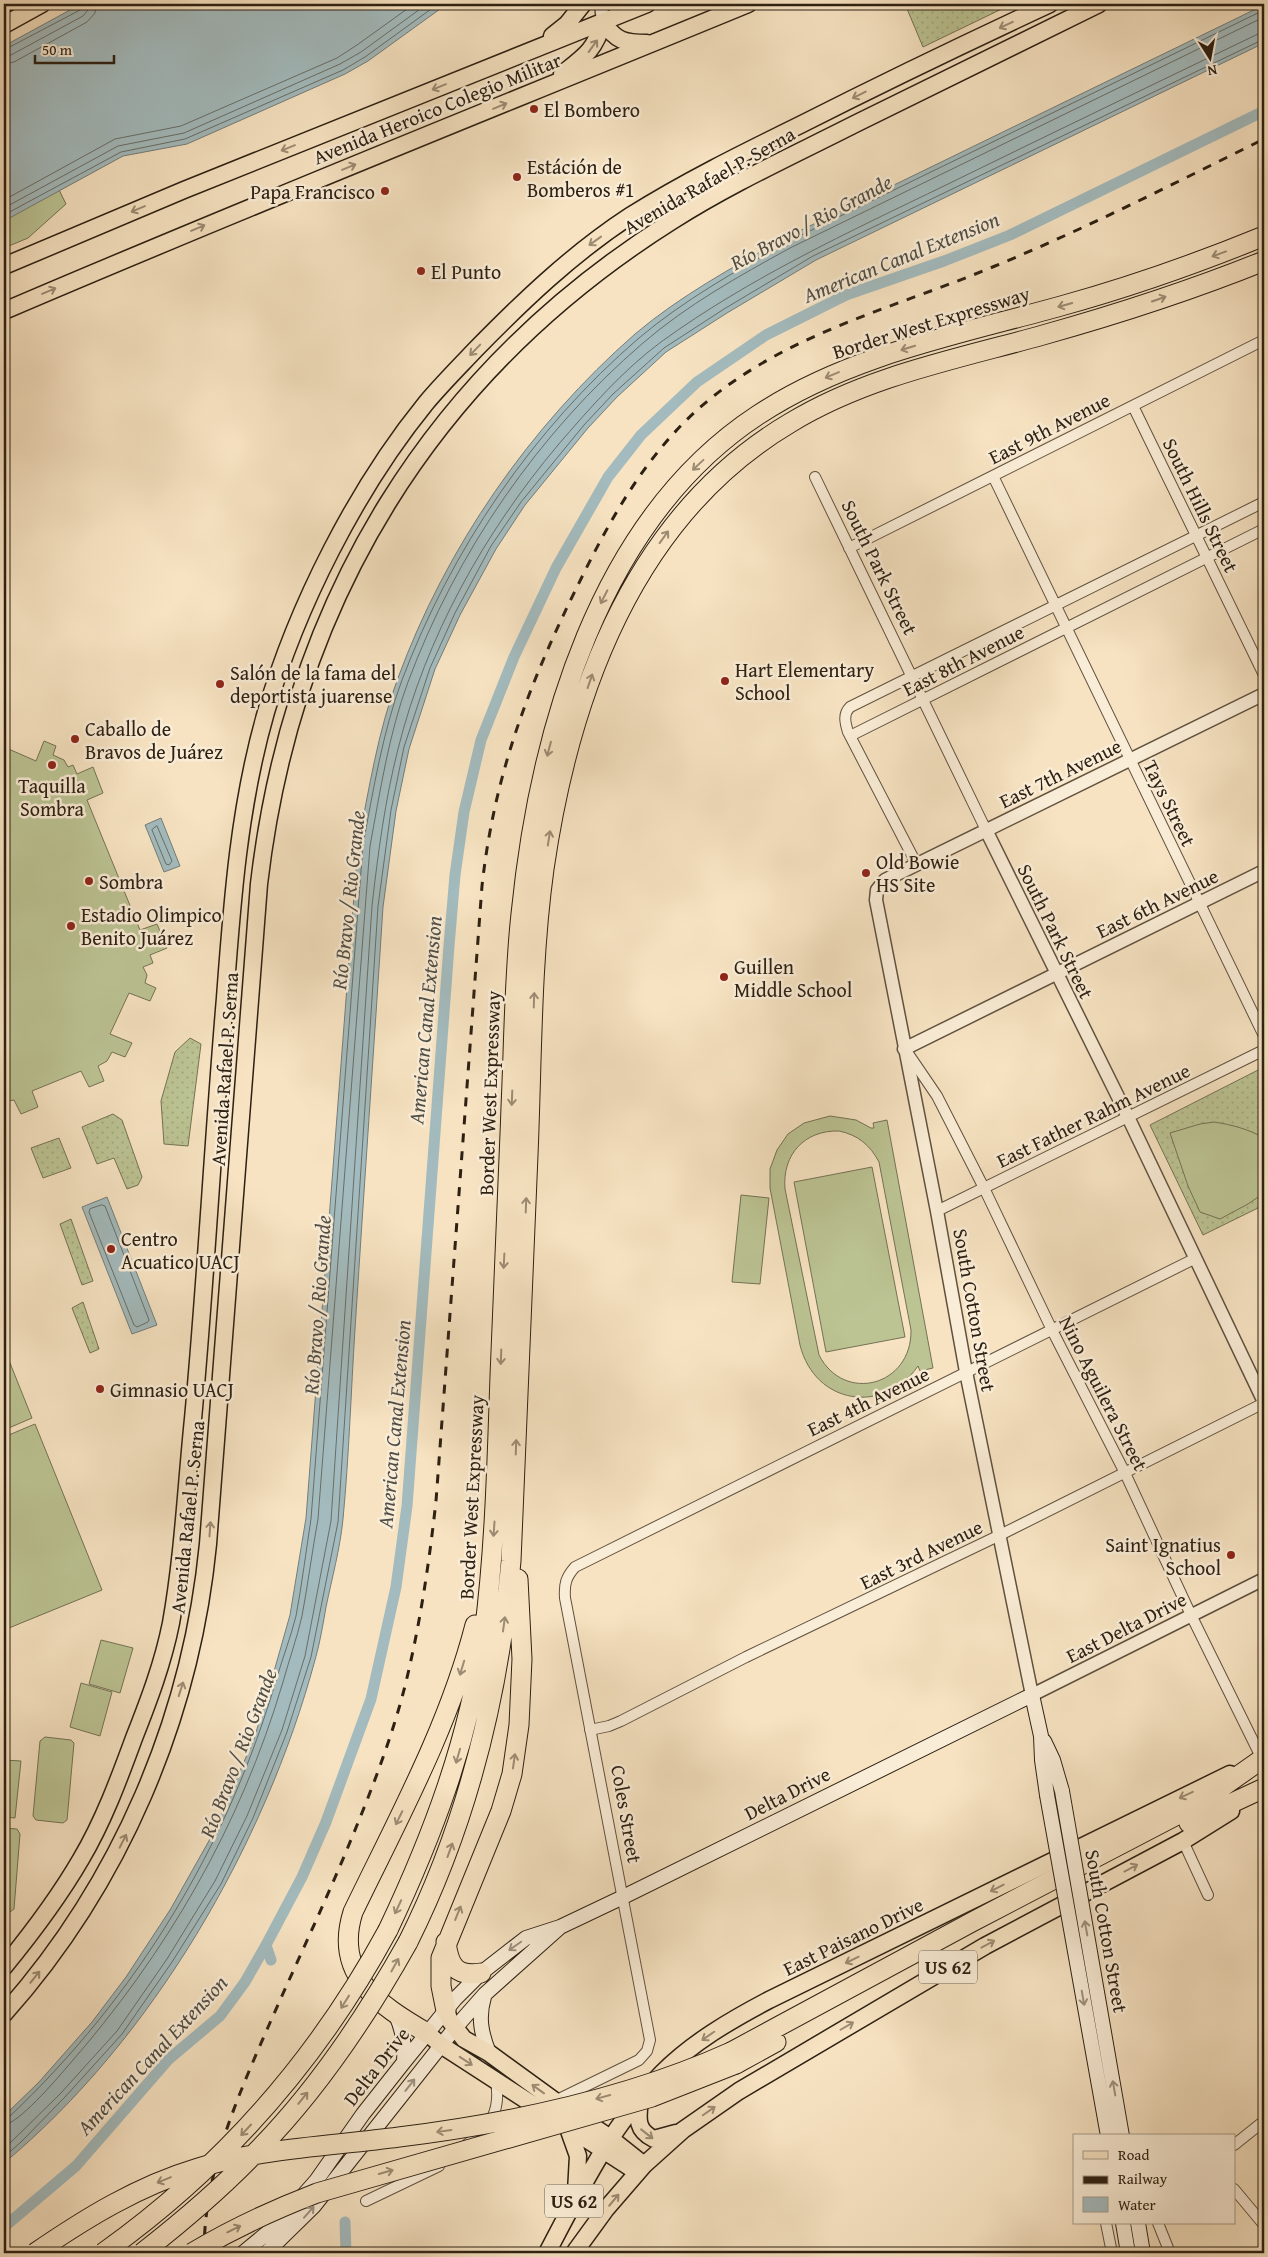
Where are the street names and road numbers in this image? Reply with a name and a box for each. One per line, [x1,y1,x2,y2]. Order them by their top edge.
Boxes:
street label: Avenida Heroico Colegio Militar [308,45,566,171]
street label: Avenida Rafael P. Serna [618,119,801,241]
street label: Border West Expressway [829,278,1033,366]
street label: East 9th Avenue [983,385,1115,471]
street label: South Hills Street [1156,433,1246,577]
street label: South Park Street [835,495,925,639]
street label: East 8th Avenue [897,617,1029,703]
street label: East 7th Avenue [994,731,1126,815]
street label: Tays Street [1137,755,1203,851]
street label: South Park Street [1011,859,1101,1003]
street label: East 6th Avenue [1091,861,1223,945]
street label: Avenida Rafael P. Serna [203,971,245,1167]
street label: Border West Expressway [471,990,507,1196]
street label: East Father Rahm Avenue [991,1055,1195,1175]
street label: South Cotton Street [946,1226,1004,1394]
street label: Nino Aguilera Street [1052,1310,1156,1476]
street label: East 4th Avenue [802,1359,934,1443]
street label: Border West Expressway [451,1394,491,1600]
street label: Avenida Rafael P. Serna [162,1419,212,1615]
street label: East 3rd Avenue [855,1512,987,1596]
street label: East Delta Drive [1061,1584,1191,1670]
street label: Delta Drive [739,1759,835,1827]
street label: Coles Street [604,1763,650,1865]
street label: South Cotton Street [1078,1847,1136,2015]
street label: East Paisano Drive [778,1889,928,1983]
road number: US 62 [919,1950,977,1984]
street label: Delta Drive [336,2020,416,2112]
road number: US 62 [545,2184,603,2218]

